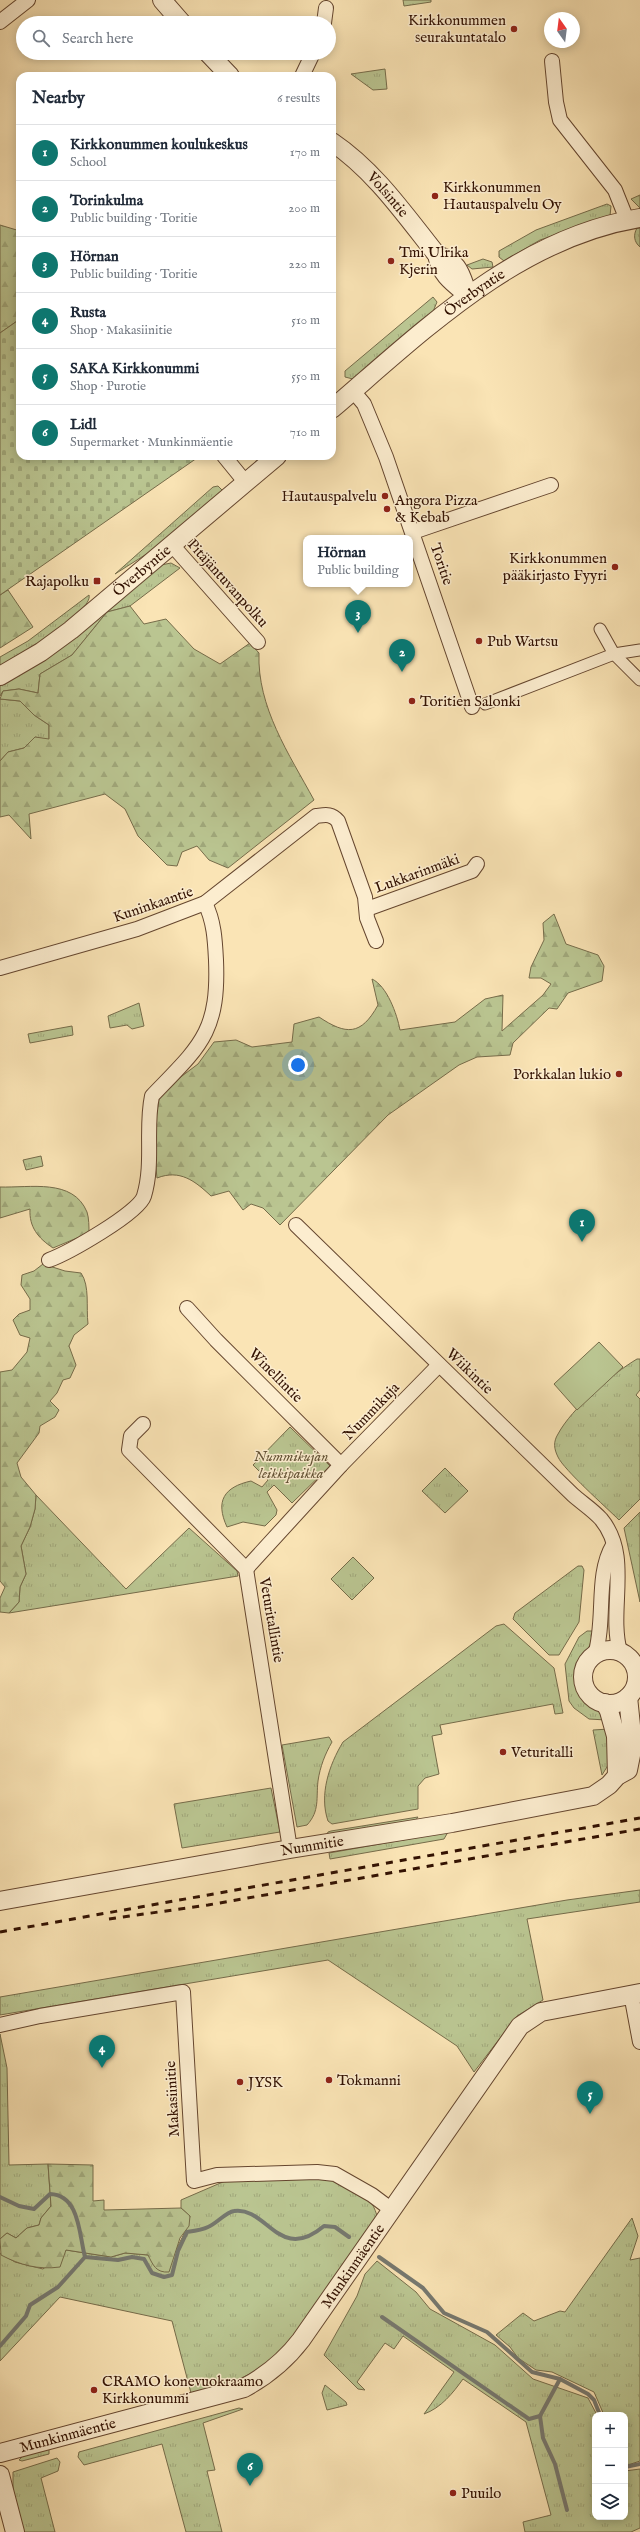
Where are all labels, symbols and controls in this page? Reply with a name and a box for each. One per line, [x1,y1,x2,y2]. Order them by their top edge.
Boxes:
place label: Kirkkonummen seurakuntatalo [408,11,506,47]
north arrow [544,12,580,48]
search box [16,16,336,60]
marker: Kirkkonummen seurakuntatalo [509,24,519,34]
icon: search [30,27,52,49]
text: Search here [62,29,133,48]
text: Nearby [32,88,85,109]
text: 6 results [277,90,320,107]
text: Kirkkonummen koulukeskus [70,135,248,154]
text: 1 [43,144,47,161]
text: 170 m [290,144,320,161]
text: School [70,154,107,171]
street label: Volsintie [362,167,413,221]
place label: Kirkkonummen Hautauspalvelu Oy [443,178,562,214]
text: Torinkulma [70,191,143,210]
marker: Kirkkonummen Hautauspalvelu Oy [430,191,440,201]
text: 2 [42,200,48,217]
text: 200 m [288,200,320,217]
text: Public building · Toritie [70,210,197,227]
place label: Tmi Ulrika Kjerin [399,243,469,279]
text: Hörnan [70,247,119,266]
text: 3 [43,256,47,273]
text: 220 m [289,256,320,273]
marker: Tmi Ulrika Kjerin [386,256,396,266]
street label: Överbyntie [440,265,509,321]
text: Public building · Toritie [70,266,197,283]
text: Rusta [70,303,106,322]
text: 4 [42,312,48,329]
text: 510 m [291,312,320,329]
text: Shop · Makasiinitie [70,322,172,339]
text: SAKA Kirkkonummi [70,359,199,378]
text: 5 [43,368,47,385]
text: 550 m [291,368,320,385]
text: Shop · Purotie [70,378,146,395]
text: Lidl [70,415,97,434]
text: 6 [42,424,48,441]
text: 710 m [290,424,320,441]
text: Supermarket · Munkinmäentie [70,434,233,451]
place label: Hautauspalvelu [281,487,377,506]
marker: Hautauspalvelu [380,491,390,501]
place label: Angora Pizza & Kebab [394,491,478,527]
marker: Angora Pizza & Kebab [382,504,392,514]
street label: Pitäjäntuvanpolku [183,535,272,632]
popup [303,535,413,587]
street label: Överbyntie [109,541,175,601]
street label: Toritie [426,541,458,588]
text: Hörnan [317,543,366,562]
place label: Kirkkonummen pääkirjasto Fyyri [503,549,607,585]
text: Public building [317,562,399,579]
marker: Kirkkonummen pääkirjasto Fyyri [610,562,620,572]
place label: Rajapolku [25,572,89,591]
marker: Rajapolku [92,576,102,586]
pin: 3 [345,600,371,633]
place label: Pub Wartsu [487,632,559,651]
marker: Pub Wartsu [474,636,484,646]
pin: 2 [389,639,415,672]
place label: Toritien Salonki [420,692,521,711]
marker: Toritien Salonki [407,696,417,706]
street label: Lukkarinmäki [372,849,462,898]
street label: Kuninkaantie [111,882,196,927]
your location [288,1055,308,1075]
place label: Porkkalan lukio [513,1065,611,1084]
marker: Porkkalan lukio [614,1069,624,1079]
pin: 1 [569,1209,595,1242]
street label: Winellintie [244,1344,307,1407]
street label: Wiikintie [442,1344,497,1399]
street label: Nummikuja [339,1378,404,1444]
park label: Nummikujan leikkipaikka [254,1447,328,1483]
street label: Veturitallintie [254,1575,288,1664]
place label: Veturitalli [510,1743,573,1762]
marker: Veturitalli [498,1747,508,1757]
street label: Nummitie [279,1832,345,1861]
pin: 4 [89,2035,115,2068]
street label: Makasiinitie [161,2060,184,2138]
place label: Tokmanni [337,2071,401,2090]
place label: JYSK [246,2073,283,2092]
marker: Tokmanni [324,2075,334,2085]
marker: JYSK [235,2077,245,2087]
pin: 5 [577,2081,603,2114]
street label: Munkinmäentie [317,2220,389,2312]
place label: CRAMO konevuokraamo Kirkkonummi [102,2372,263,2408]
marker: CRAMO konevuokraamo Kirkkonummi [89,2385,99,2395]
map controls [592,2412,628,2520]
button: + [592,2412,628,2448]
street label: Munkinmäentie [18,2414,118,2457]
button: − [592,2448,628,2484]
pin: 6 [237,2453,263,2486]
place label: Puuilo [461,2484,501,2503]
button: layers [592,2484,628,2520]
marker: Puuilo [448,2488,458,2498]

